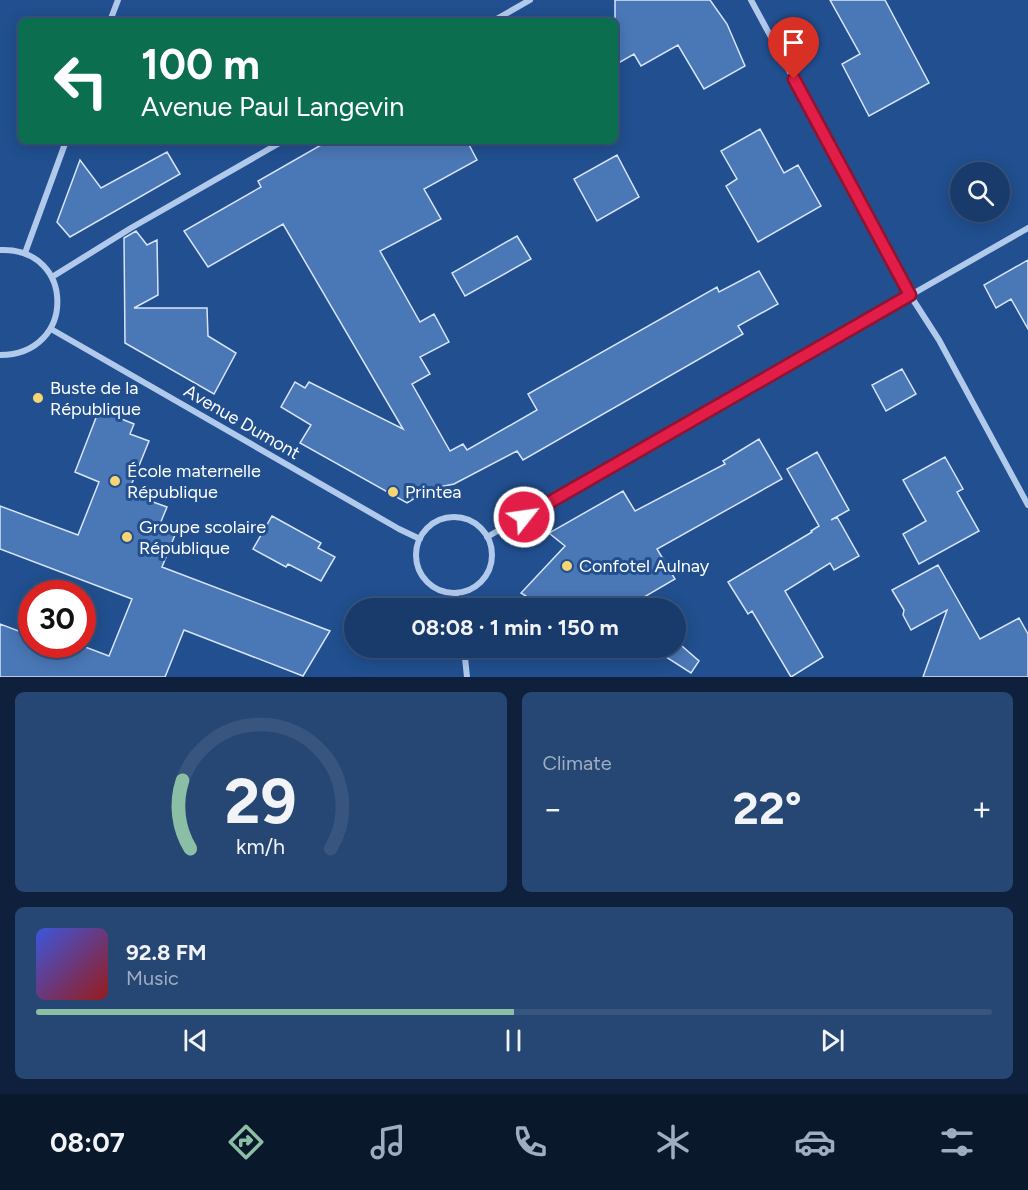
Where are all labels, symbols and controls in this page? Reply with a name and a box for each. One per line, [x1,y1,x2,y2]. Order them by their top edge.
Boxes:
pin [768,17,819,79]
icon: arrive [777,26,810,59]
text: 100 m [141,39,260,90]
icon: left [42,42,120,120]
text: Avenue Paul Langevin [141,90,404,123]
map controls [950,162,1010,222]
button: search [950,162,1010,222]
place label: Buste de la République [50,377,141,420]
street label: Avenue Dumont [180,380,304,464]
marker: Buste de la République [31,391,45,405]
place label: École maternelle République [127,460,261,503]
marker: École maternelle République [108,474,122,488]
place label: Printea [405,481,461,503]
marker: Printea [386,485,400,499]
position arrow [492,485,556,549]
place label: Groupe scolaire République [139,516,266,559]
marker: Groupe scolaire République [120,530,134,544]
place label: Confotel Aulnay [579,555,710,577]
marker: Confotel Aulnay [560,559,574,573]
speed limit sign: 30 [18,580,96,658]
text: 08:08 · 1 min · 150 m [411,614,619,641]
text: Climate [543,751,612,775]
text: 29 [225,764,297,839]
text: 22° [733,781,802,835]
text: − [543,789,563,828]
text: + [971,789,992,828]
text: km/h [236,834,285,859]
text: 92.8 FM [126,939,207,966]
text: Music [126,966,179,990]
icon: previous [179,1024,212,1057]
icon: pause [497,1024,530,1057]
icon: next [816,1024,849,1057]
icon: directions [225,1121,267,1163]
icon: music [367,1121,409,1163]
icon: phone [509,1121,551,1163]
icon: climate [652,1121,694,1163]
icon: car [794,1121,836,1163]
icon: filters [936,1121,978,1163]
text: 08:07 [50,1126,125,1159]

